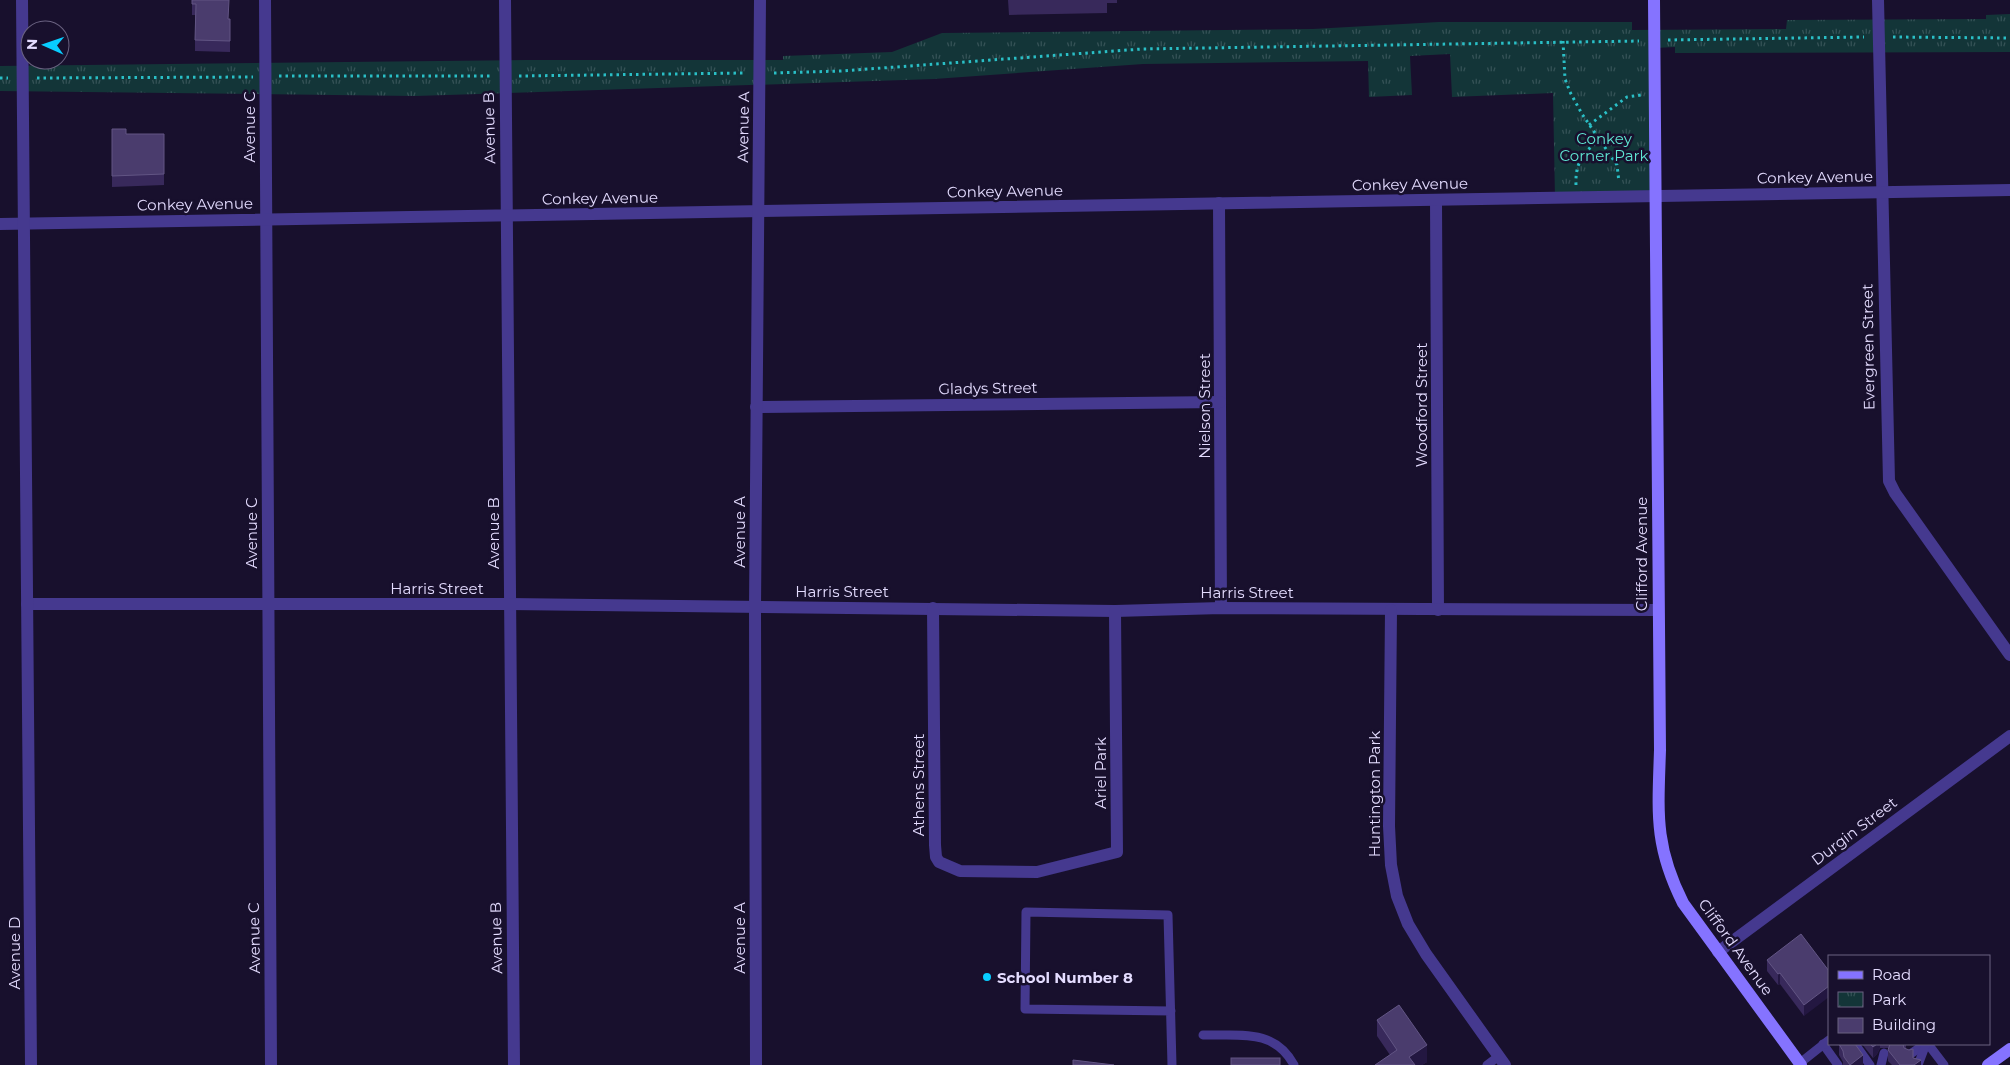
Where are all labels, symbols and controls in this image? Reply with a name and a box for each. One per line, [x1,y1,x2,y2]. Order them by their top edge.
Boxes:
north arrow [20,20,70,70]
text: N [23,39,41,51]
street label: Avenue C [240,91,259,163]
street label: Avenue A [733,91,753,163]
street label: Avenue B [479,92,499,164]
park label: Conkey Corner Park [1559,129,1649,165]
street label: Conkey Avenue [1757,166,1873,188]
street label: Conkey Avenue [1352,173,1468,195]
street label: Conkey Avenue [947,180,1063,202]
street label: Conkey Avenue [542,187,658,209]
street label: Conkey Avenue [137,193,253,215]
street label: Evergreen Street [1857,284,1879,410]
street label: Woodford Street [1412,343,1431,467]
street label: Nielson Street [1195,353,1214,459]
street label: Gladys Street [938,378,1038,398]
street label: Avenue A [730,496,749,568]
street label: Avenue C [242,497,261,569]
street label: Avenue B [484,497,503,569]
street label: Clifford Avenue [1632,497,1651,611]
street label: Harris Street [390,579,484,598]
street label: Harris Street [795,582,889,601]
street label: Harris Street [1200,583,1294,602]
street label: Huntington Park [1365,731,1384,857]
street label: Athens Street [909,734,928,836]
street label: Ariel Park [1091,737,1110,809]
street label: Durgin Street [1808,793,1900,869]
street label: Clifford Avenue [1695,895,1777,999]
street label: Avenue C [244,902,264,974]
street label: Avenue B [486,902,506,974]
street label: Avenue A [730,902,749,974]
street label: Avenue D [5,917,24,989]
legend [1828,955,1990,1045]
text: Road [1872,965,1911,984]
place label: School Number 8 [997,968,1133,987]
marker: School Number 8 [981,971,993,983]
text: Park [1872,990,1906,1009]
text: Building [1872,1015,1936,1034]

